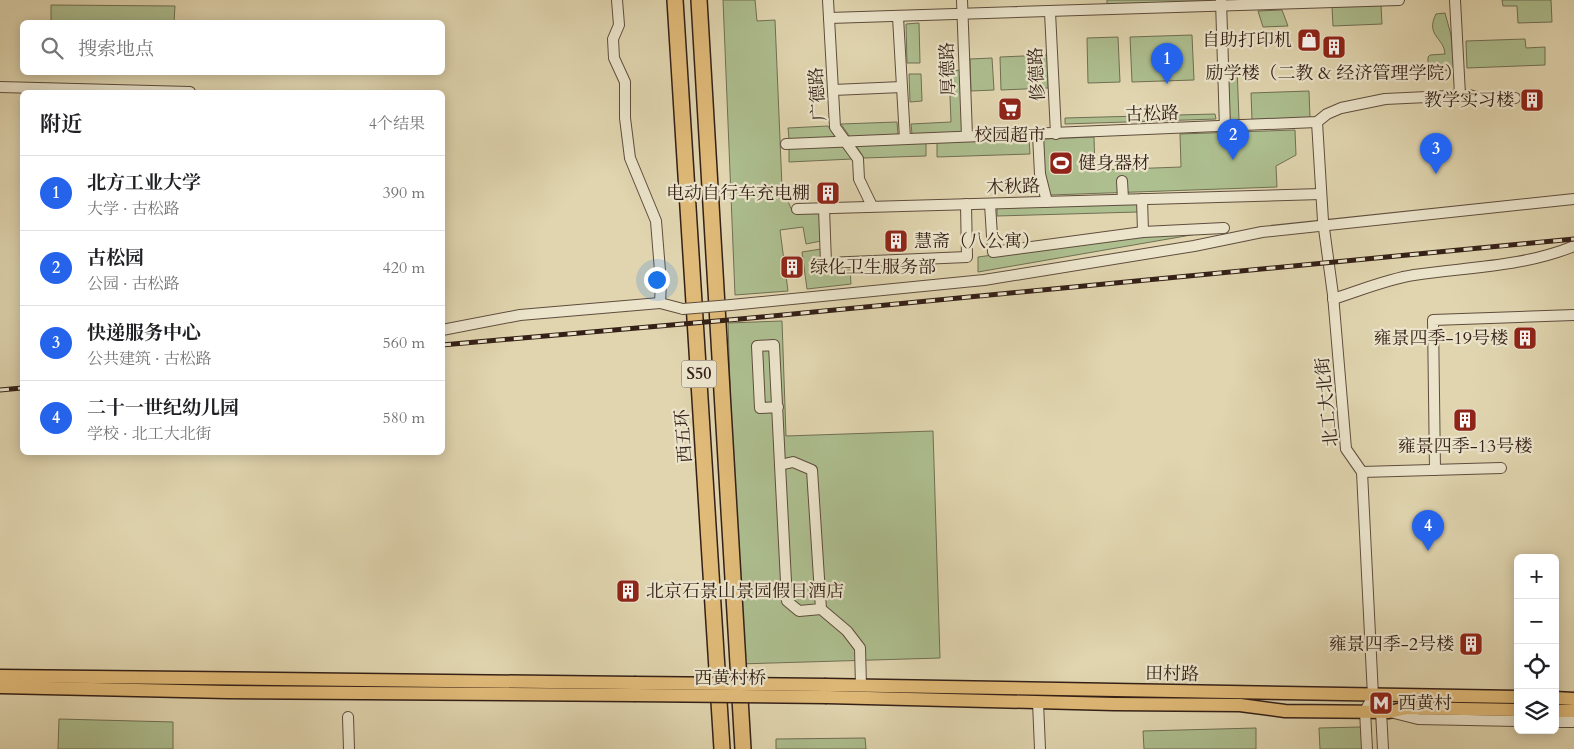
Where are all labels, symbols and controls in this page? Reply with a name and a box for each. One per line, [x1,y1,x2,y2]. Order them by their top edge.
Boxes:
search box [20,20,445,75]
shop icon: 自助打印机 [1296,27,1322,53]
place label: 自助打印机 [1202,28,1292,53]
icon: search [38,34,66,62]
building icon: 励学楼（二教 & 经济管理学院） [1321,34,1347,60]
text: 搜索地点 [78,36,154,62]
street label: 厚德路 [935,42,961,96]
pin: 1 [1151,43,1183,84]
street label: 修德路 [1023,46,1051,102]
place label: 励学楼（二教 & 经济管理学院） [1205,61,1463,86]
street label: 广德路 [804,66,832,122]
building icon: 教学实习楼 [1519,87,1545,113]
place label: 教学实习楼 [1424,88,1514,113]
supermarket icon: 校园超市 [997,96,1023,122]
street label: 古松路 [1125,101,1179,127]
text: 附近 [40,110,82,139]
text: 4个结果 [369,113,425,135]
pin: 2 [1217,119,1249,160]
place label: 校园超市 [974,123,1046,148]
pin: 3 [1420,133,1452,174]
sports icon: 健身器材 [1048,150,1074,176]
place label: 健身器材 [1078,151,1150,176]
text: 北方工业大学 [87,170,201,196]
street label: 木秋路 [986,174,1040,200]
building icon: 电动自行车充电棚 [815,180,841,206]
place label: 电动自行车充电棚 [666,181,810,206]
text: 1 [52,182,60,204]
text: 390 m [383,182,425,204]
text: 大学 · 古松路 [87,198,180,220]
building icon: 慧斋（八公寓） [883,228,909,254]
place label: 慧斋（八公寓） [914,229,1040,254]
text: 古松园 [87,245,144,271]
building icon: 绿化卫生服务部 [779,254,805,280]
place label: 绿化卫生服务部 [810,255,936,280]
text: 2 [52,257,60,279]
text: 420 m [383,257,425,279]
your location [644,267,670,293]
text: 公园 · 古松路 [87,273,180,295]
text: 快递服务中心 [87,320,201,346]
building icon: 雍景四季-19号楼 [1512,325,1538,351]
place label: 雍景四季-19号楼 [1374,326,1508,351]
text: 3 [52,332,60,354]
text: 560 m [383,332,425,354]
text: 公共建筑 · 古松路 [87,348,212,370]
street label: 北工大北街 [1310,356,1344,448]
road number: S50 [682,360,716,388]
text: 二十一世纪幼儿园 [87,395,239,421]
text: 4 [52,407,60,429]
text: 580 m [383,407,425,429]
building icon: 雍景四季-13号楼 [1452,407,1478,433]
street label: 西五环 [670,408,698,464]
text: 学校 · 北工大北街 [87,423,212,445]
place label: 雍景四季-13号楼 [1398,434,1532,459]
pin: 4 [1412,510,1444,551]
map controls [1514,554,1559,734]
button: + [1514,554,1559,599]
building icon: 北京石景山景园假日酒店 [615,578,641,604]
place label: 北京石景山景园假日酒店 [646,579,844,604]
button: − [1514,599,1559,644]
building icon: 雍景四季-2号楼 [1458,631,1484,657]
place label: 雍景四季-2号楼 [1329,632,1454,657]
button: locate [1514,644,1559,689]
street label: 田村路 [1145,661,1199,687]
street label: 西黄村桥 [694,666,766,691]
button: layers [1514,689,1559,734]
metro station icon: 西黄村 [1368,690,1394,716]
place label: 西黄村 [1398,691,1452,716]

